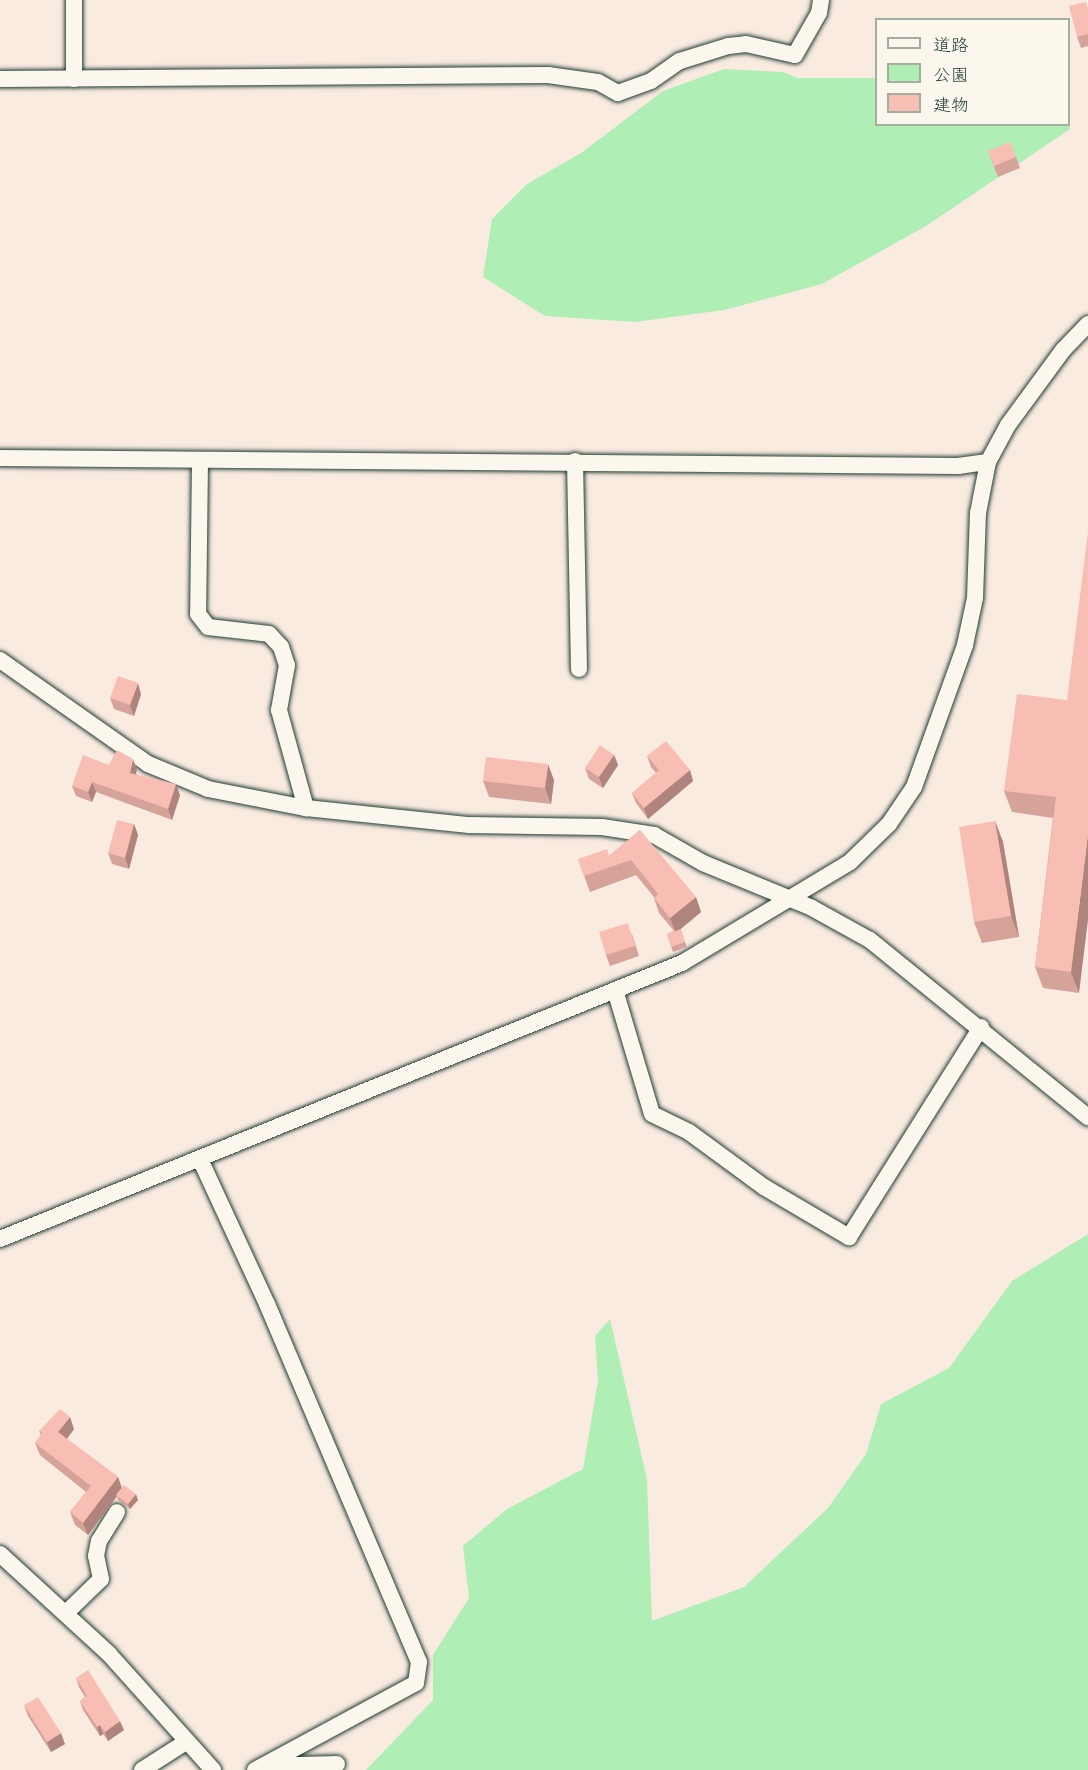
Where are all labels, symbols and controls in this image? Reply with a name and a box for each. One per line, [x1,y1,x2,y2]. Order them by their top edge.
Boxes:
legend [875,18,1070,126]
text: 道路 [933,30,969,57]
text: 公園 [933,60,969,87]
text: 建物 [933,90,969,117]

